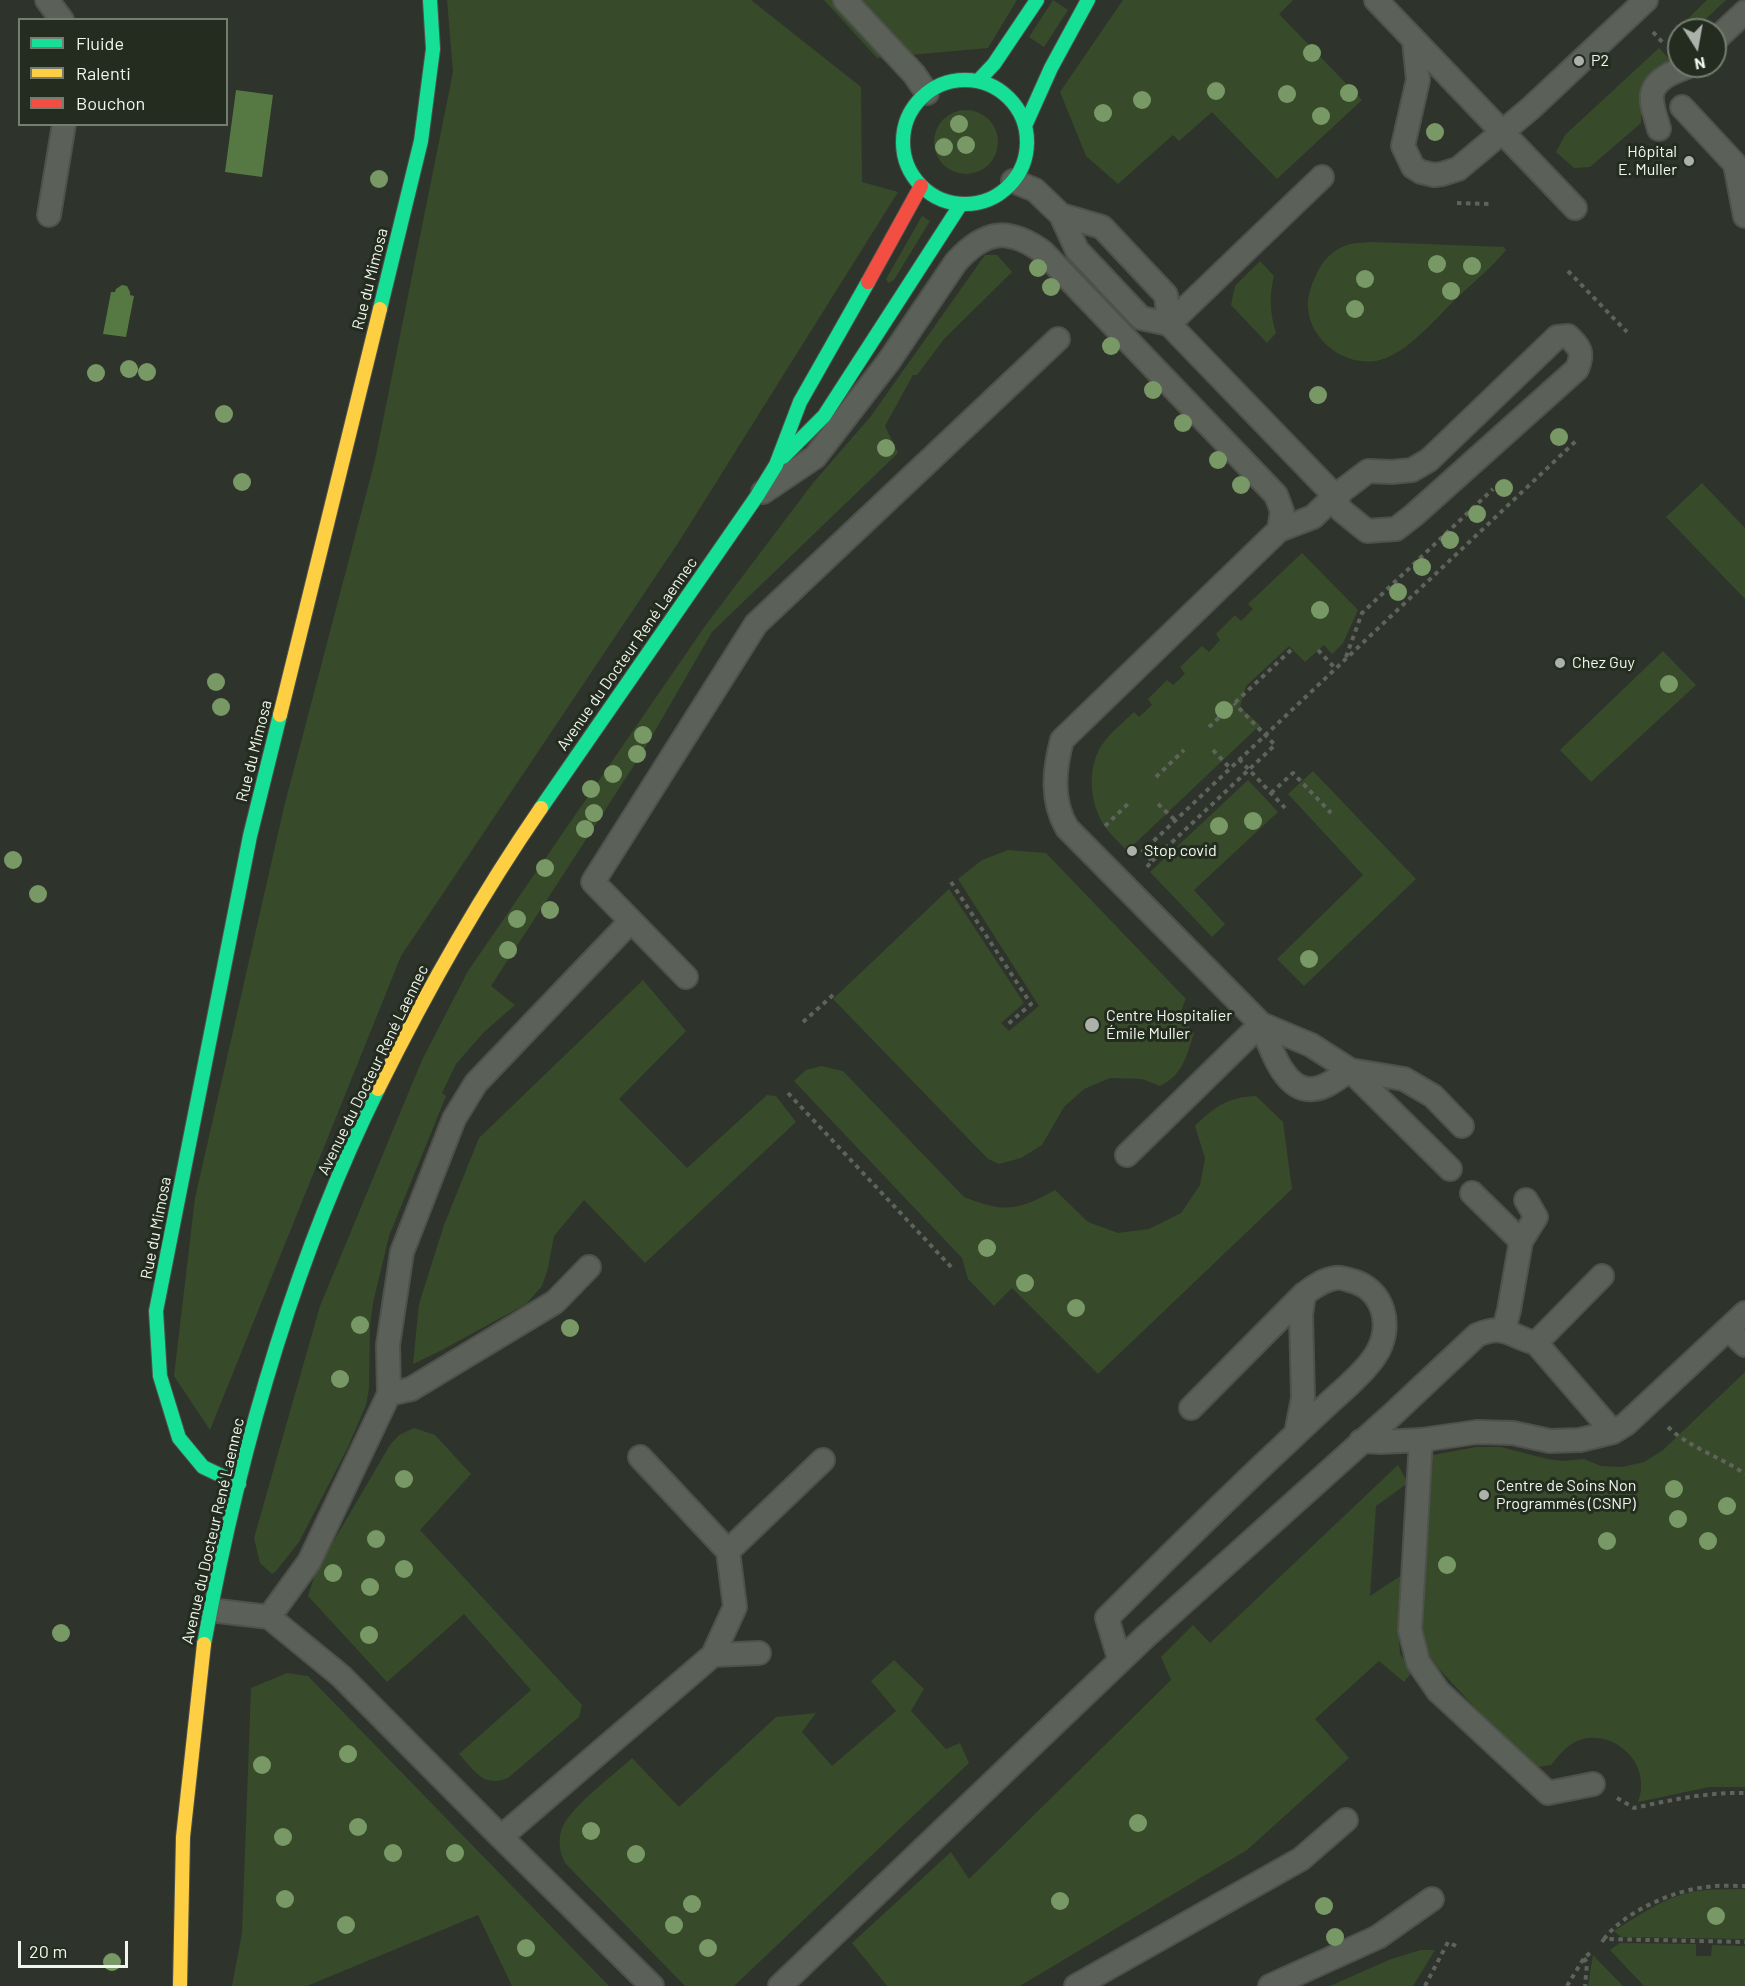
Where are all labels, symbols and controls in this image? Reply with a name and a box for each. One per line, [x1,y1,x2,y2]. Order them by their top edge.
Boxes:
legend [18,18,228,126]
north arrow [1667,18,1727,78]
text: Fluide [76,32,124,54]
place label: P2 [1591,51,1609,71]
marker: P2 [1572,54,1586,68]
text: N [1693,54,1707,75]
text: Ralenti [76,62,131,84]
text: Bouchon [76,92,145,114]
place label: Hôpital E. Muller [1618,142,1677,180]
marker: Hôpital E. Muller [1682,154,1696,168]
street label: Rue du Mimosa [348,226,392,332]
street label: Avenue du Docteur René Laennec [553,554,701,754]
place label: Chez Guy [1572,653,1635,673]
marker: Chez Guy [1553,656,1567,670]
street label: Rue du Mimosa [232,698,276,804]
place label: Stop covid [1144,841,1217,861]
marker: Stop covid [1125,844,1139,858]
street label: Avenue du Docteur René Laennec [314,962,432,1178]
place label: Centre Hospitalier Émile Muller [1106,1006,1232,1044]
marker: Centre Hospitalier Émile Muller [1083,1016,1101,1034]
street label: Rue du Mimosa [137,1175,175,1281]
street label: Avenue du Docteur René Laennec [178,1416,248,1646]
place label: Centre de Soins Non Programmés (CSNP) [1496,1476,1636,1514]
marker: Centre de Soins Non Programmés (CSNP) [1477,1488,1491,1502]
scale bar [21,1929,130,1967]
text: 20 m [29,1940,67,1962]

